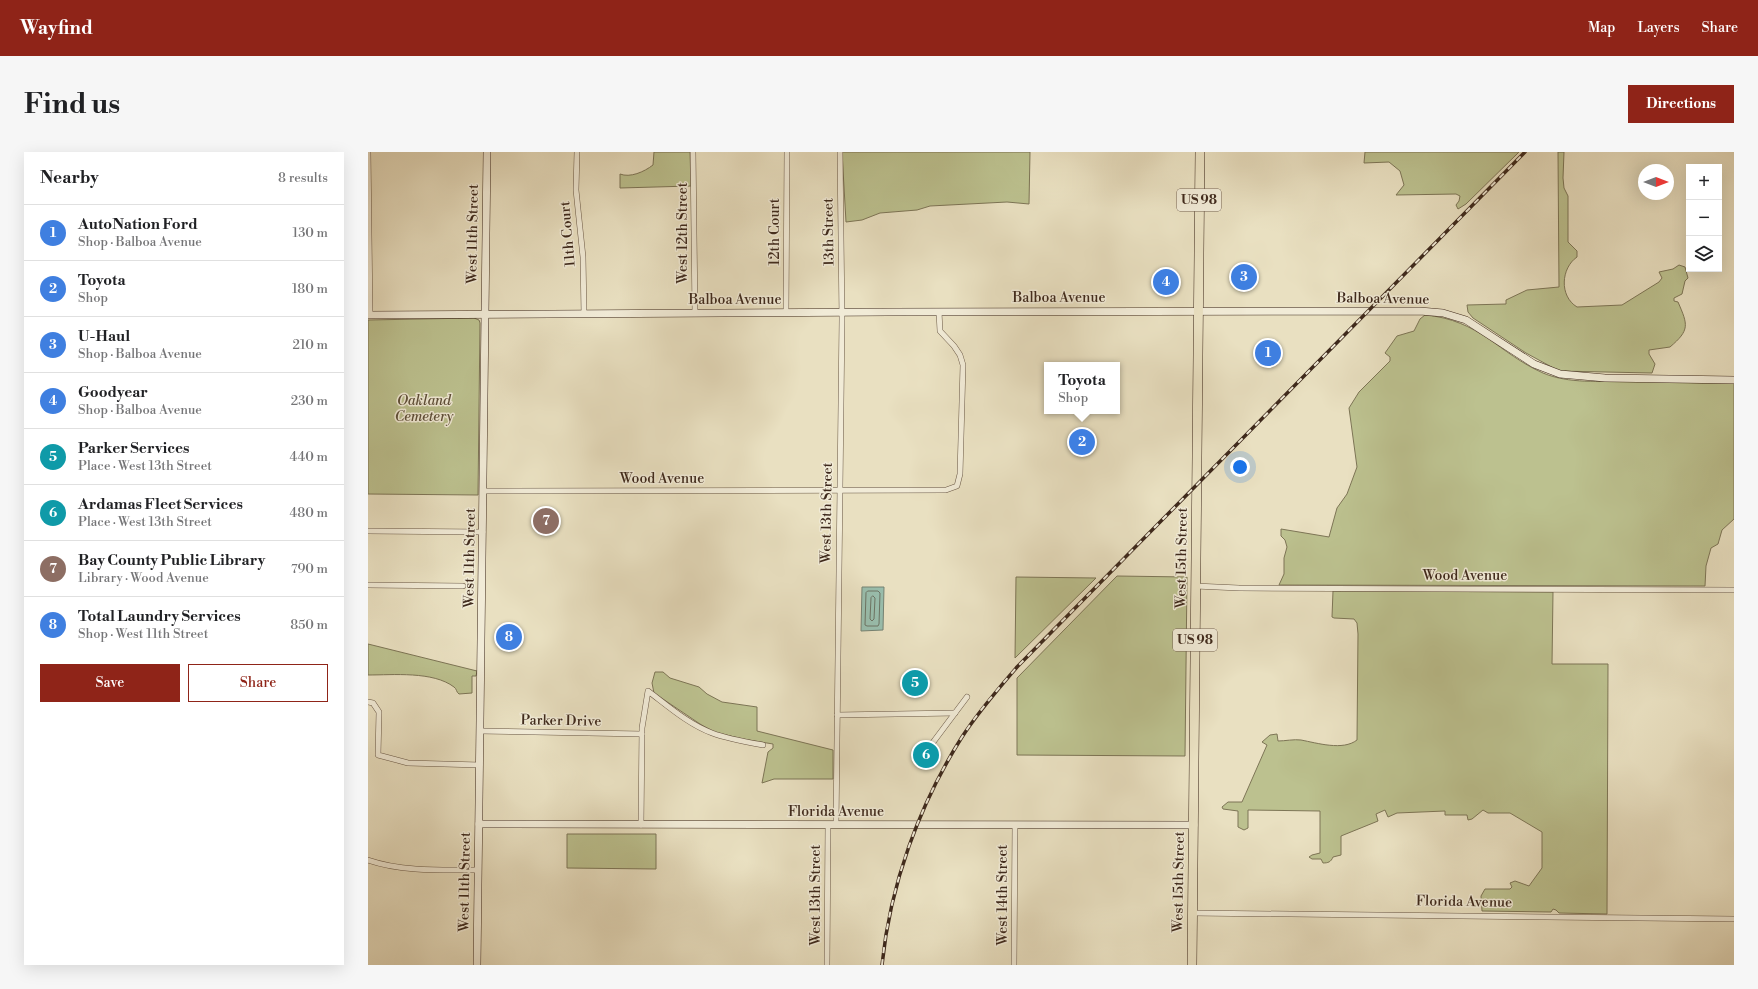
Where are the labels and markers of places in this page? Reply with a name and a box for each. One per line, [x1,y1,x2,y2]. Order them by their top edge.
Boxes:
pin: 3 [1231,262,1257,292]
pin: 4 [1153,267,1179,297]
pin: 1 [1255,338,1281,368]
pin: 2 [1069,427,1095,457]
pin: 7 [533,506,559,536]
pin: 8 [496,622,522,652]
pin: 5 [902,668,928,698]
pin: 6 [913,740,939,770]

